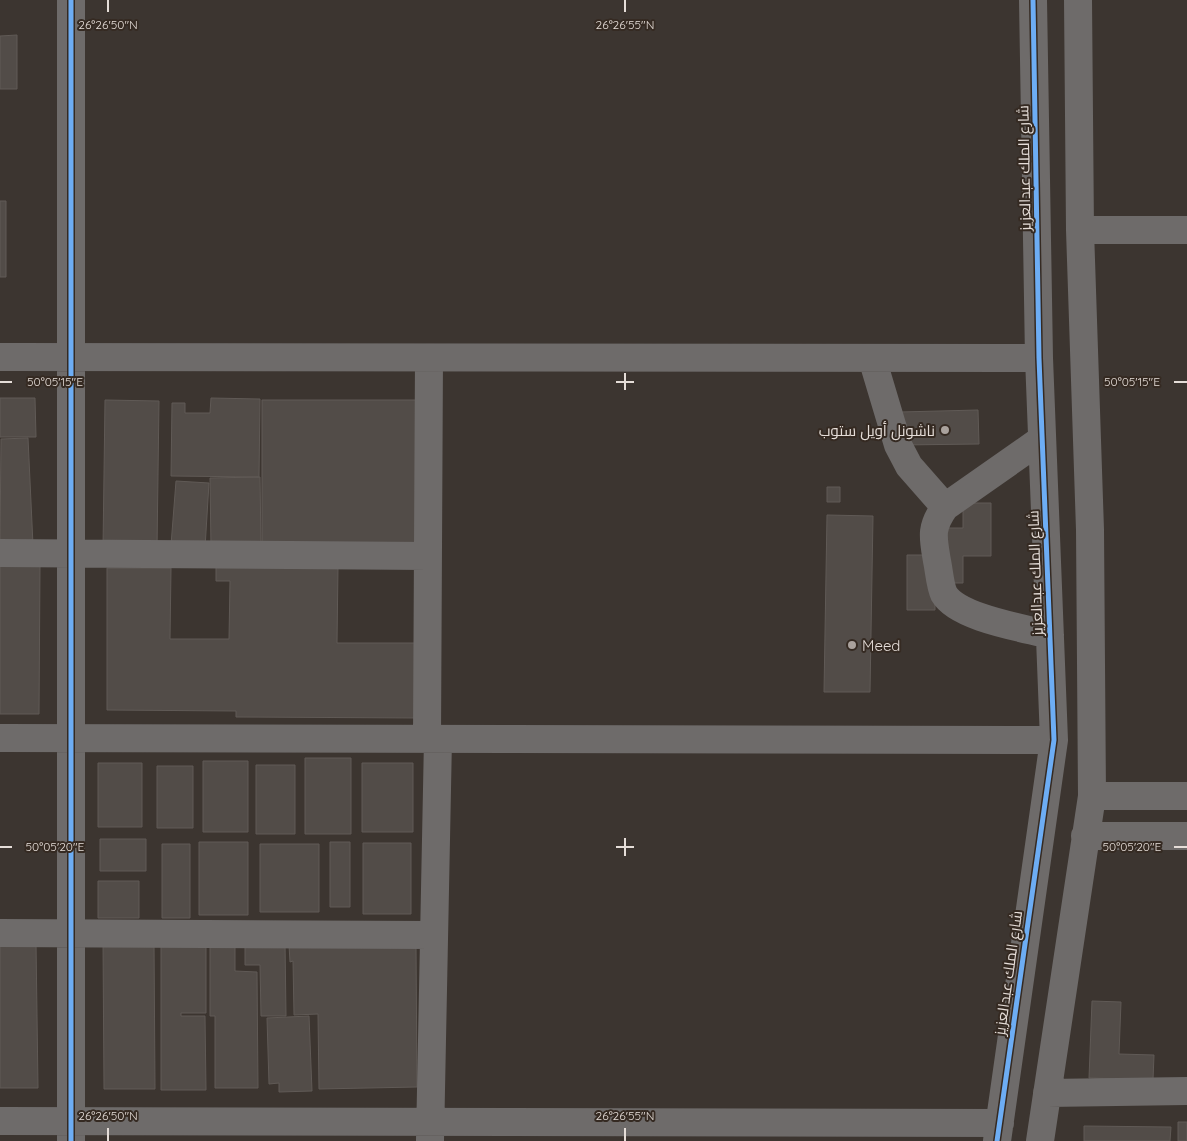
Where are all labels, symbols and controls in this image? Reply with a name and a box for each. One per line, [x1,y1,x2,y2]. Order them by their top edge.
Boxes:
text: 26°26'50"N [78,17,138,32]
text: 26°26'55"N [596,17,654,32]
street label: شارع الملك عبدالعزيز [1013,105,1037,232]
text: 50°05'15"E [27,374,83,389]
text: 50°05'15"E [1104,374,1160,389]
place label: ناشونل أويل ستوب [819,421,935,441]
marker: ناشونل أويل ستوب [939,424,951,436]
street label: شارع الملك عبدالعزيز [1023,510,1049,637]
place label: Meed [862,636,900,655]
marker: Meed [846,639,858,651]
text: 50°05'20"E [26,839,85,854]
text: 50°05'20"E [1103,839,1162,854]
street label: شارع الملك عبدالعزيز [990,909,1028,1038]
text: 26°26'50"N [78,1108,138,1123]
text: 26°26'55"N [596,1108,654,1123]

